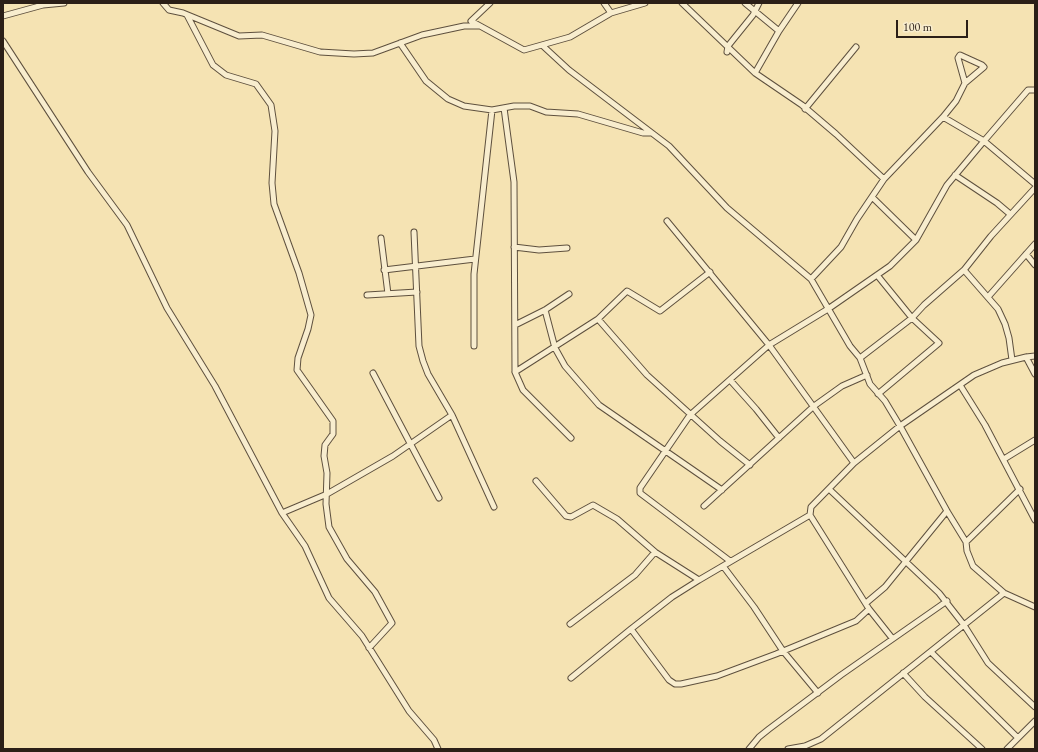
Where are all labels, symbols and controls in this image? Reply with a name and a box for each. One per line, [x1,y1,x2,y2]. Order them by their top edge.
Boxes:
scale bar [898,12,970,38]
text: 100 m [903,19,932,35]

